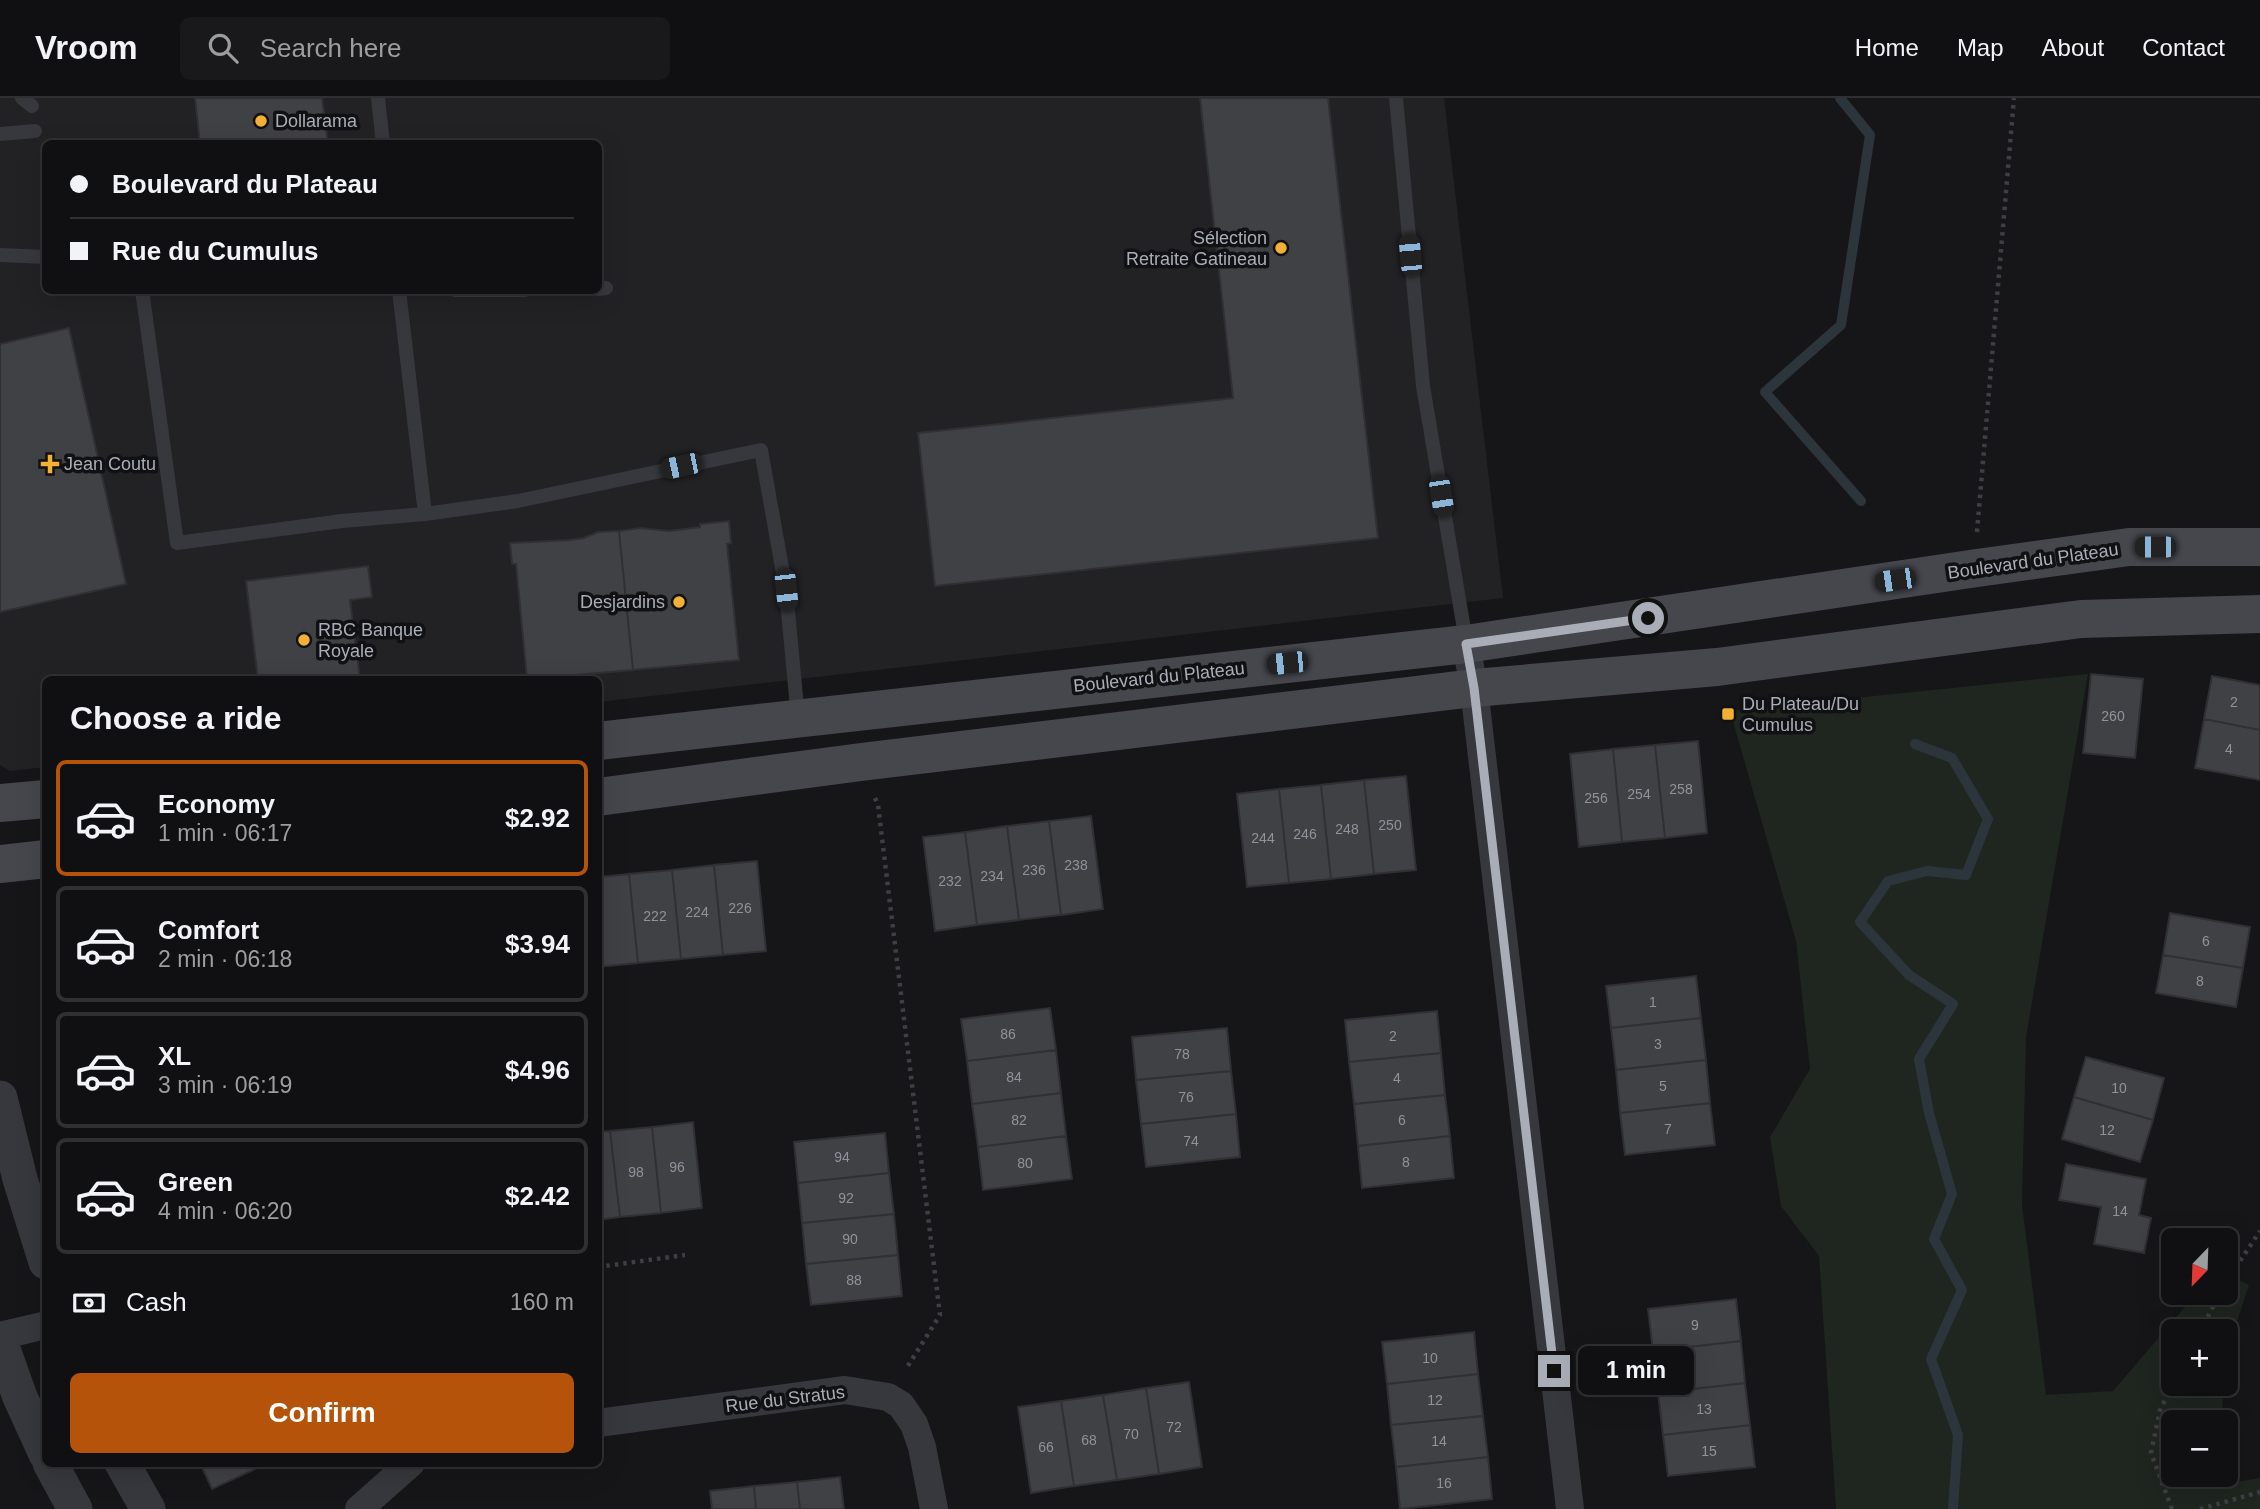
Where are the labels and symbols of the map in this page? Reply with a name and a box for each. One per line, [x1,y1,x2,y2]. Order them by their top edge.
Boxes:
place label: Dollarama [275,111,358,131]
marker: Dollarama [253,113,269,129]
place label: Sélection Retraite Gatineau [1126,228,1267,269]
car [1398,233,1423,277]
marker: Sélection Retraite Gatineau [1273,240,1289,256]
car [659,451,704,481]
place label: Jean Coutu [64,454,156,474]
marker: Jean Coutu [42,456,58,472]
car [1428,474,1455,518]
car [2135,537,2177,558]
street label: Boulevard du Plateau [1946,539,2120,583]
car [1873,567,1918,593]
car [774,568,799,612]
place label: Desjardins [580,592,665,612]
marker: Desjardins [671,594,687,610]
route start [1632,602,1664,634]
place label: RBC Banque Royale [318,620,423,661]
marker: RBC Banque Royale [296,632,312,648]
car [1266,650,1309,676]
street label: Boulevard du Plateau [1072,658,1246,696]
place label: Du Plateau/Du Cumulus [1742,694,1859,735]
house number: 2 [2230,694,2238,710]
marker: Du Plateau/Du Cumulus [1720,706,1736,722]
house number: 260 [2101,708,2125,724]
house number: 4 [2225,741,2233,757]
house number: 258 [1669,781,1693,797]
house number: 254 [1627,786,1651,802]
house number: 256 [1584,790,1608,806]
house number: 250 [1378,817,1402,833]
house number: 248 [1335,821,1359,837]
house number: 246 [1293,826,1317,842]
house number: 244 [1251,830,1275,846]
house number: 238 [1064,857,1088,873]
house number: 236 [1022,862,1046,878]
house number: 234 [980,868,1004,884]
house number: 232 [938,873,962,889]
house number: 226 [728,900,752,916]
house number: 224 [685,904,709,920]
house number: 222 [643,908,667,924]
house number: 6 [2202,933,2210,949]
house number: 8 [2196,973,2204,989]
house number: 1 [1649,994,1657,1010]
house number: 86 [1000,1026,1016,1042]
house number: 2 [1389,1028,1397,1044]
house number: 3 [1654,1036,1662,1052]
house number: 78 [1174,1046,1190,1062]
house number: 84 [1006,1069,1022,1085]
house number: 4 [1393,1070,1401,1086]
house number: 5 [1659,1078,1667,1094]
house number: 10 [2111,1080,2127,1096]
house number: 76 [1178,1089,1194,1105]
house number: 82 [1011,1112,1027,1128]
house number: 6 [1398,1112,1406,1128]
house number: 7 [1664,1121,1672,1137]
house number: 12 [2099,1122,2115,1138]
house number: 74 [1183,1133,1199,1149]
house number: 94 [834,1149,850,1165]
house number: 8 [1402,1154,1410,1170]
house number: 80 [1017,1155,1033,1171]
house number: 96 [669,1159,685,1175]
house number: 98 [628,1164,644,1180]
house number: 92 [838,1190,854,1206]
house number: 14 [2112,1203,2128,1219]
north arrow [2161,1228,2238,1306]
house number: 90 [842,1231,858,1247]
house number: 88 [846,1272,862,1288]
house number: 9 [1691,1317,1699,1333]
callout: 1 min [1578,1346,1694,1396]
house number: 10 [1422,1350,1438,1366]
route end [1538,1355,1570,1387]
street label: Rue du Stratus [724,1382,846,1416]
house number: 12 [1427,1392,1443,1408]
house number: 13 [1696,1401,1712,1417]
house number: 72 [1166,1419,1182,1435]
house number: 70 [1123,1426,1139,1442]
house number: 68 [1081,1432,1097,1448]
house number: 14 [1431,1433,1447,1449]
house number: 66 [1038,1439,1054,1455]
house number: 15 [1701,1443,1717,1459]
house number: 16 [1436,1475,1452,1491]

